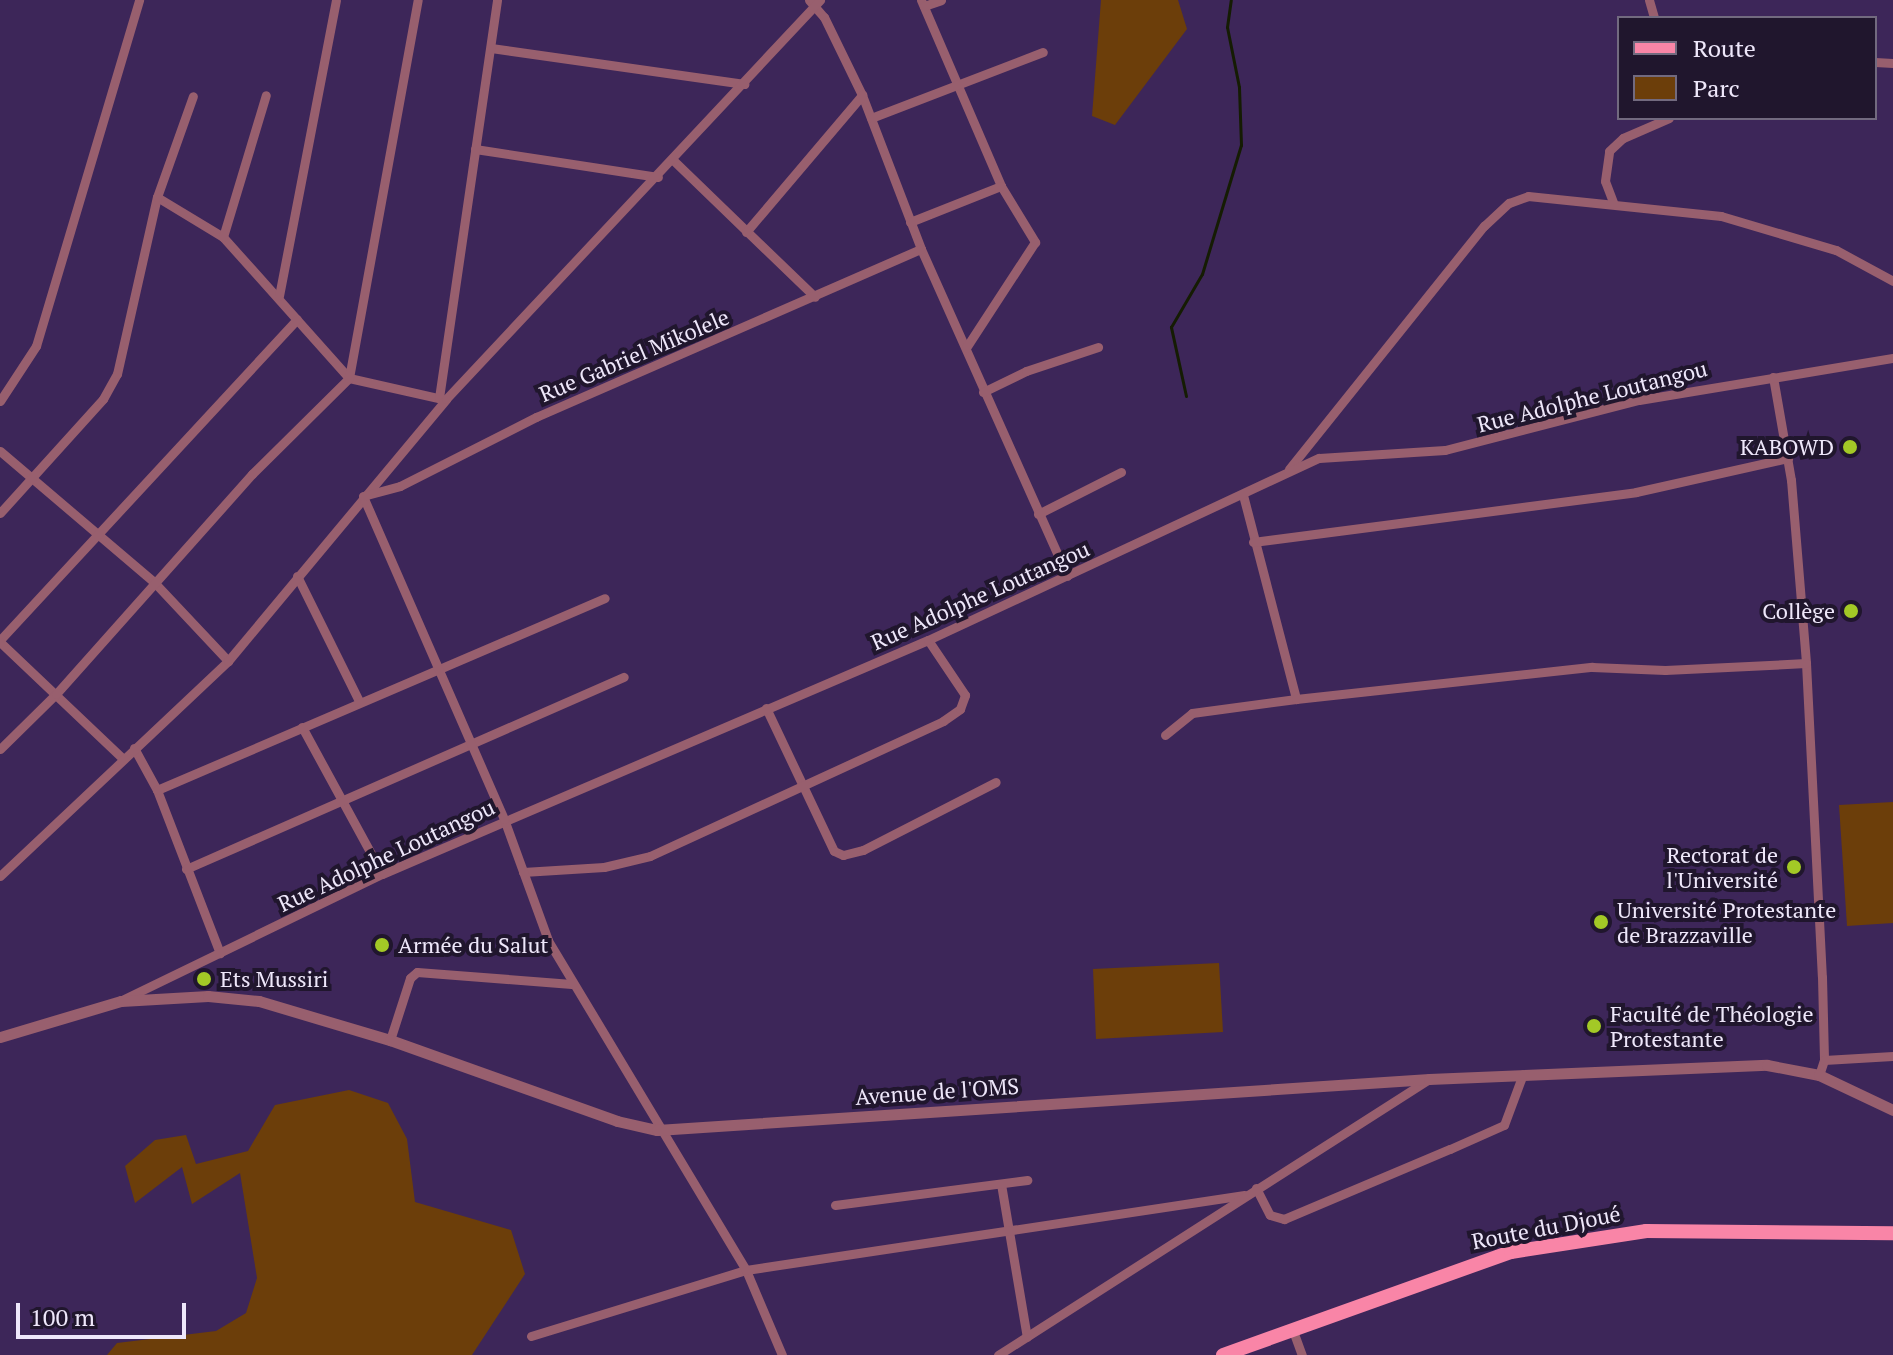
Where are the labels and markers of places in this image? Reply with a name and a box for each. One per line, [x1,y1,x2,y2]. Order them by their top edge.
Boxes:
place label: KABOWD [1740,434,1834,460]
marker: KABOWD [1841,438,1859,456]
place label: Collège [1762,598,1835,624]
marker: Collège [1842,602,1860,620]
place label: Rectorat de l'Université [1666,841,1778,892]
marker: Rectorat de l'Université [1785,858,1803,876]
place label: Université Protestante de Brazzaville [1617,896,1836,948]
marker: Université Protestante de Brazzaville [1592,913,1610,931]
place label: Armée du Salut [398,932,548,958]
marker: Armée du Salut [373,936,391,954]
place label: Ets Mussiri [220,966,328,992]
marker: Ets Mussiri [195,970,213,988]
place label: Faculté de Théologie Protestante [1610,1000,1814,1052]
marker: Faculté de Théologie Protestante [1585,1017,1603,1035]

